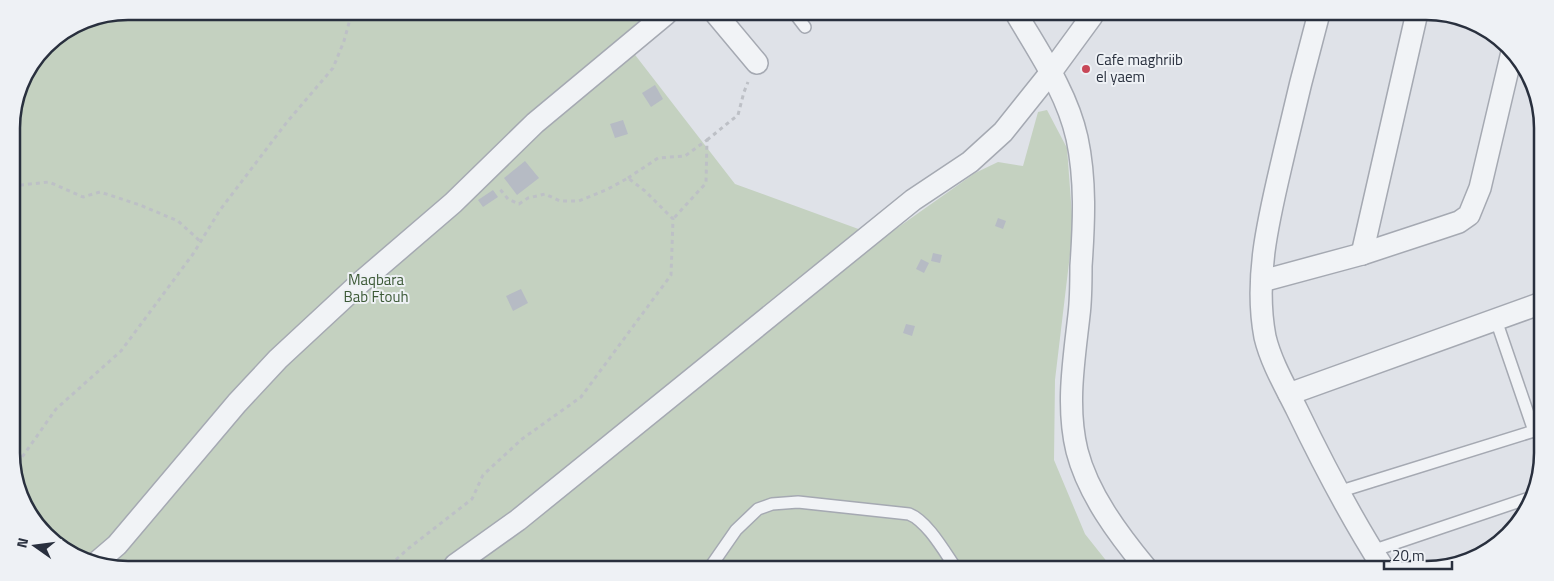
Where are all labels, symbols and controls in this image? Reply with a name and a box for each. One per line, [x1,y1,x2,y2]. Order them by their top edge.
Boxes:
place label: Cafe maghriib el yaem [1096,48,1183,88]
marker: Cafe maghriib el yaem [1080,63,1092,75]
park label: Maqbara Bab Ftouh [344,268,408,308]
north arrow [10,521,60,571]
text: N [11,535,33,550]
scale bar [1384,538,1452,570]
text: 20 m [1392,544,1425,567]

